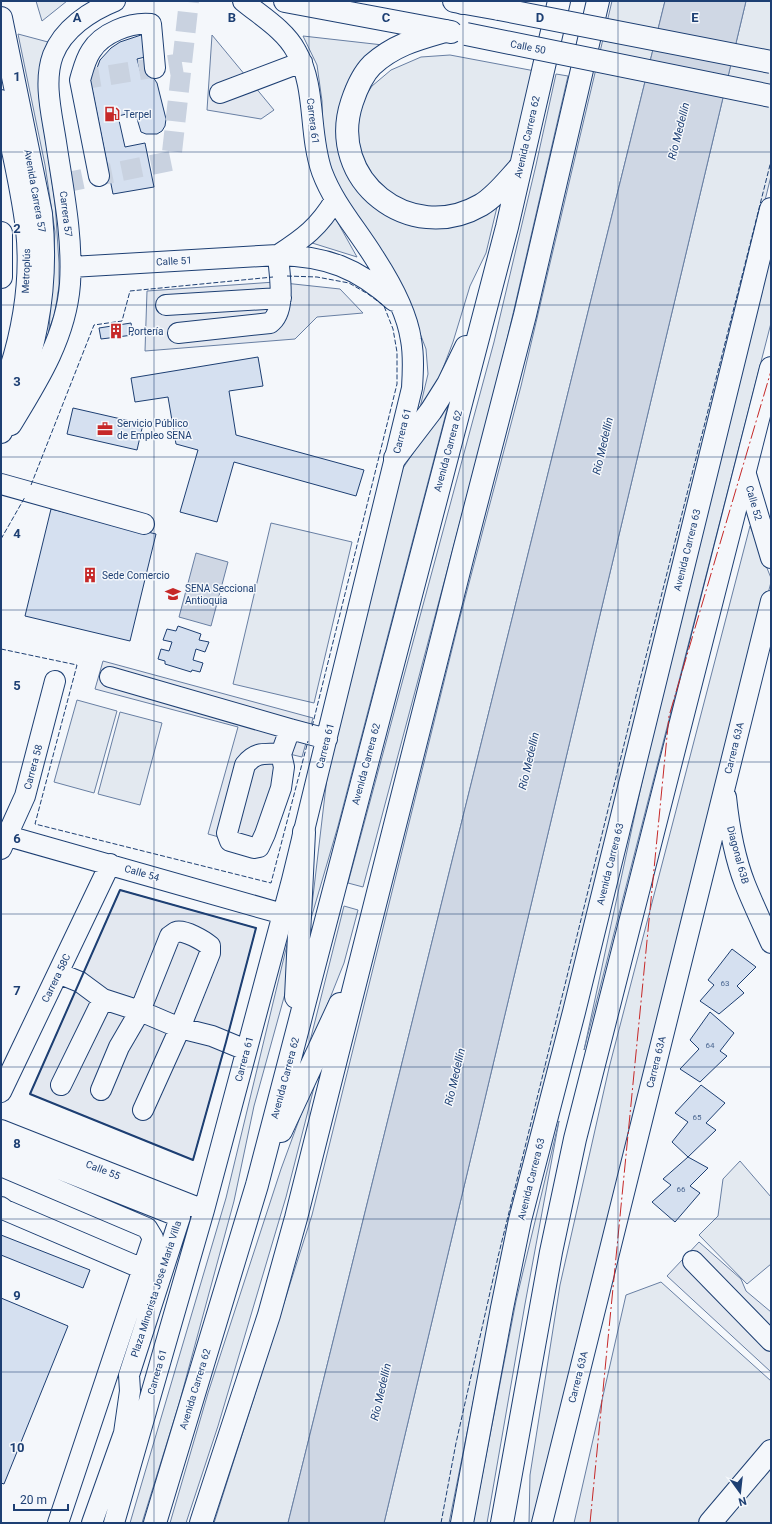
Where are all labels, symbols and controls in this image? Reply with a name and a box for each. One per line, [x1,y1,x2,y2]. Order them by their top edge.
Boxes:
text: A [73,10,82,25]
text: B [228,10,236,25]
text: C [382,10,391,25]
text: D [536,10,544,25]
text: E [691,10,699,25]
street label: Calle 50 [509,38,547,56]
text: 1 [13,69,21,84]
street label: Avenida Carrera 62 [512,94,542,179]
street label: Carrera 61 [305,97,321,145]
water label: Río Medellín [666,101,692,161]
fuel station icon: Terpel [103,105,121,123]
place label: Terpel [124,109,152,120]
street label: Avenida Carrera 57 [22,149,48,234]
street label: Carrera 57 [58,190,74,238]
text: 2 [13,221,21,236]
street label: Metroplús [20,248,32,294]
street label: Calle 51 [156,255,192,267]
building icon: Portería [107,322,125,340]
place label: Portería [128,326,163,337]
text: 3 [13,374,21,389]
street label: Carrera 61 [391,407,413,455]
street label: Avenida Carrera 62 [432,409,464,493]
water label: Río Medellín [590,416,616,476]
place label: Servicio Público de Empleo SENA [117,418,192,441]
office icon: Servicio Público de Empleo SENA [96,420,114,438]
street label: Calle 52 [744,484,764,522]
street label: Avenida Carrera 63 [671,508,703,592]
text: 4 [13,526,21,541]
building icon: Sede Comercio [81,566,99,584]
place label: Sede Comercio [102,570,170,581]
place label: SENA Seccional Antioquia [185,583,256,606]
school or university icon: SENA Seccional Antioquia [164,585,182,603]
text: 5 [13,678,21,693]
street label: Carrera 63A [722,721,746,775]
street label: Carrera 61 [314,722,336,770]
street label: Avenida Carrera 62 [350,722,382,806]
water label: Río Medellín [516,731,542,791]
street label: Carrera 58 [22,743,44,791]
street label: Avenida Carrera 63 [594,822,626,906]
street label: Diagonal 63B [725,825,751,885]
text: 6 [13,831,21,846]
street label: Calle 54 [123,863,161,883]
street label: Carrera 58C [39,951,73,1004]
house number: 63 [721,979,730,988]
text: 7 [13,983,21,998]
street label: Carrera 61 [233,1035,255,1083]
street label: Carrera 63A [644,1035,668,1089]
street label: Avenida Carrera 62 [269,1036,301,1120]
house number: 64 [706,1041,715,1050]
water label: Río Medellín [442,1047,468,1107]
house number: 65 [693,1113,702,1122]
text: 8 [13,1136,21,1151]
street label: Avenida Carrera 63 [515,1137,547,1221]
street label: Calle 55 [84,1158,122,1182]
house number: 66 [677,1185,686,1194]
street label: Plaza Minorista Jose Maria Villa [129,1219,183,1359]
text: 9 [13,1288,21,1303]
street label: Avenida Carrera 62 [177,1347,213,1431]
street label: Carrera 61 [145,1348,169,1396]
street label: Carrera 63A [566,1350,590,1404]
water label: Río Medellín [368,1362,394,1422]
text: 10 [10,1440,24,1455]
north arrow [720,1472,760,1512]
scale bar [14,1486,68,1512]
text: 20 m [20,1493,47,1507]
text: N [737,1494,748,1509]

